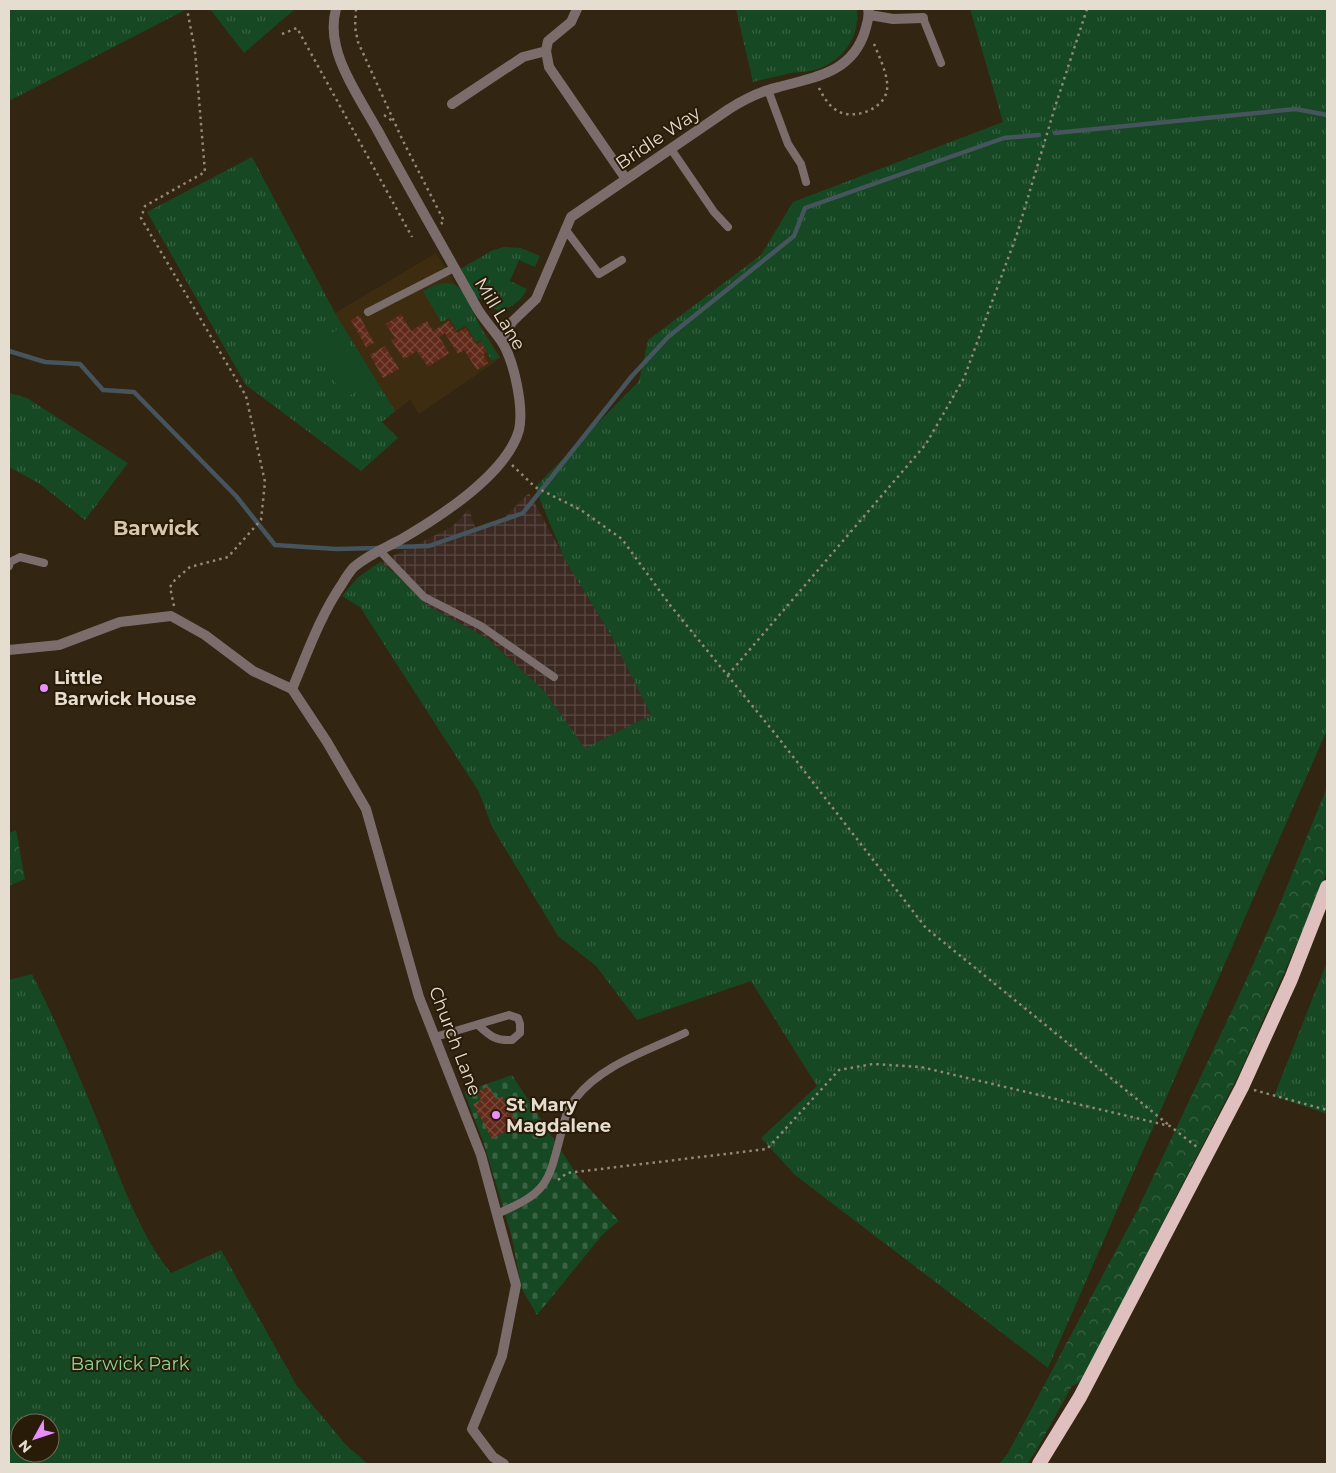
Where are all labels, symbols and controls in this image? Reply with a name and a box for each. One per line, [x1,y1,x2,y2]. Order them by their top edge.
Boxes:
street label: Bridle Way [612,102,705,174]
street label: Mill Lane [470,274,530,354]
district label: Barwick [113,516,200,540]
place label: Little Barwick House [54,667,196,710]
marker: Little Barwick House [38,682,50,694]
street label: Church Lane [424,983,486,1099]
place label: St Mary Magdalene [506,1094,611,1137]
marker: St Mary Magdalene [490,1109,502,1121]
park label: Barwick Park [71,1353,190,1375]
north arrow [10,1413,60,1463]
text: N [15,1436,36,1456]

